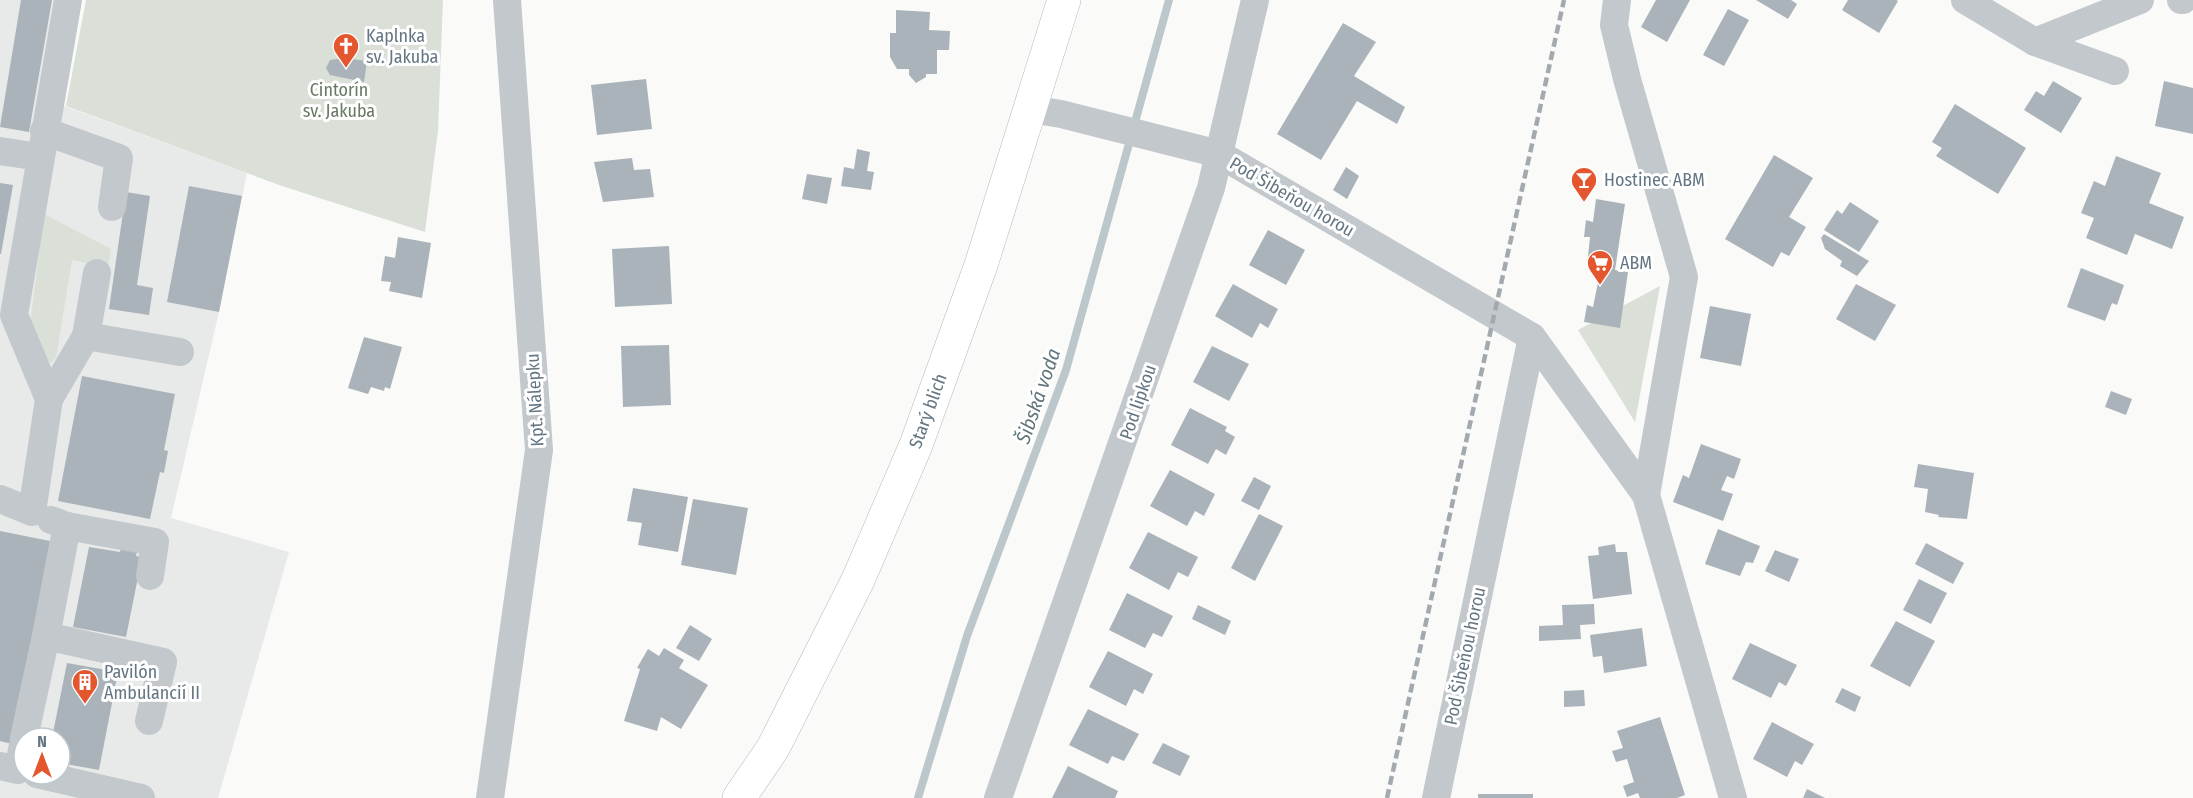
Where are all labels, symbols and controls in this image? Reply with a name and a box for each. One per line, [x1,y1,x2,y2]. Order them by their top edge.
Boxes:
place label: Kaplnka sv. Jakuba [366,25,439,68]
church icon: Kaplnka sv. Jakuba [331,31,361,69]
park label: Cintorín sv. Jakuba [303,79,375,122]
street label: Pod Šibeňou horou [1226,152,1358,242]
bar icon: Hostinec ABM [1569,165,1599,203]
place label: Hostinec ABM [1604,169,1705,191]
supermarket icon: ABM [1585,248,1615,286]
place label: ABM [1620,252,1652,274]
water label: Šibská voda [1010,345,1065,448]
street label: Kpt. Nálepku [522,353,548,447]
street label: Pod lipkou [1115,361,1161,443]
street label: Starý blich [904,371,952,451]
street label: Pod Šibeňou horou [1440,585,1490,727]
place label: Pavilón Ambulancií II [104,661,200,704]
building icon: Pavilón Ambulancií II [70,667,100,705]
north arrow [12,726,72,786]
text: N [37,732,47,751]

